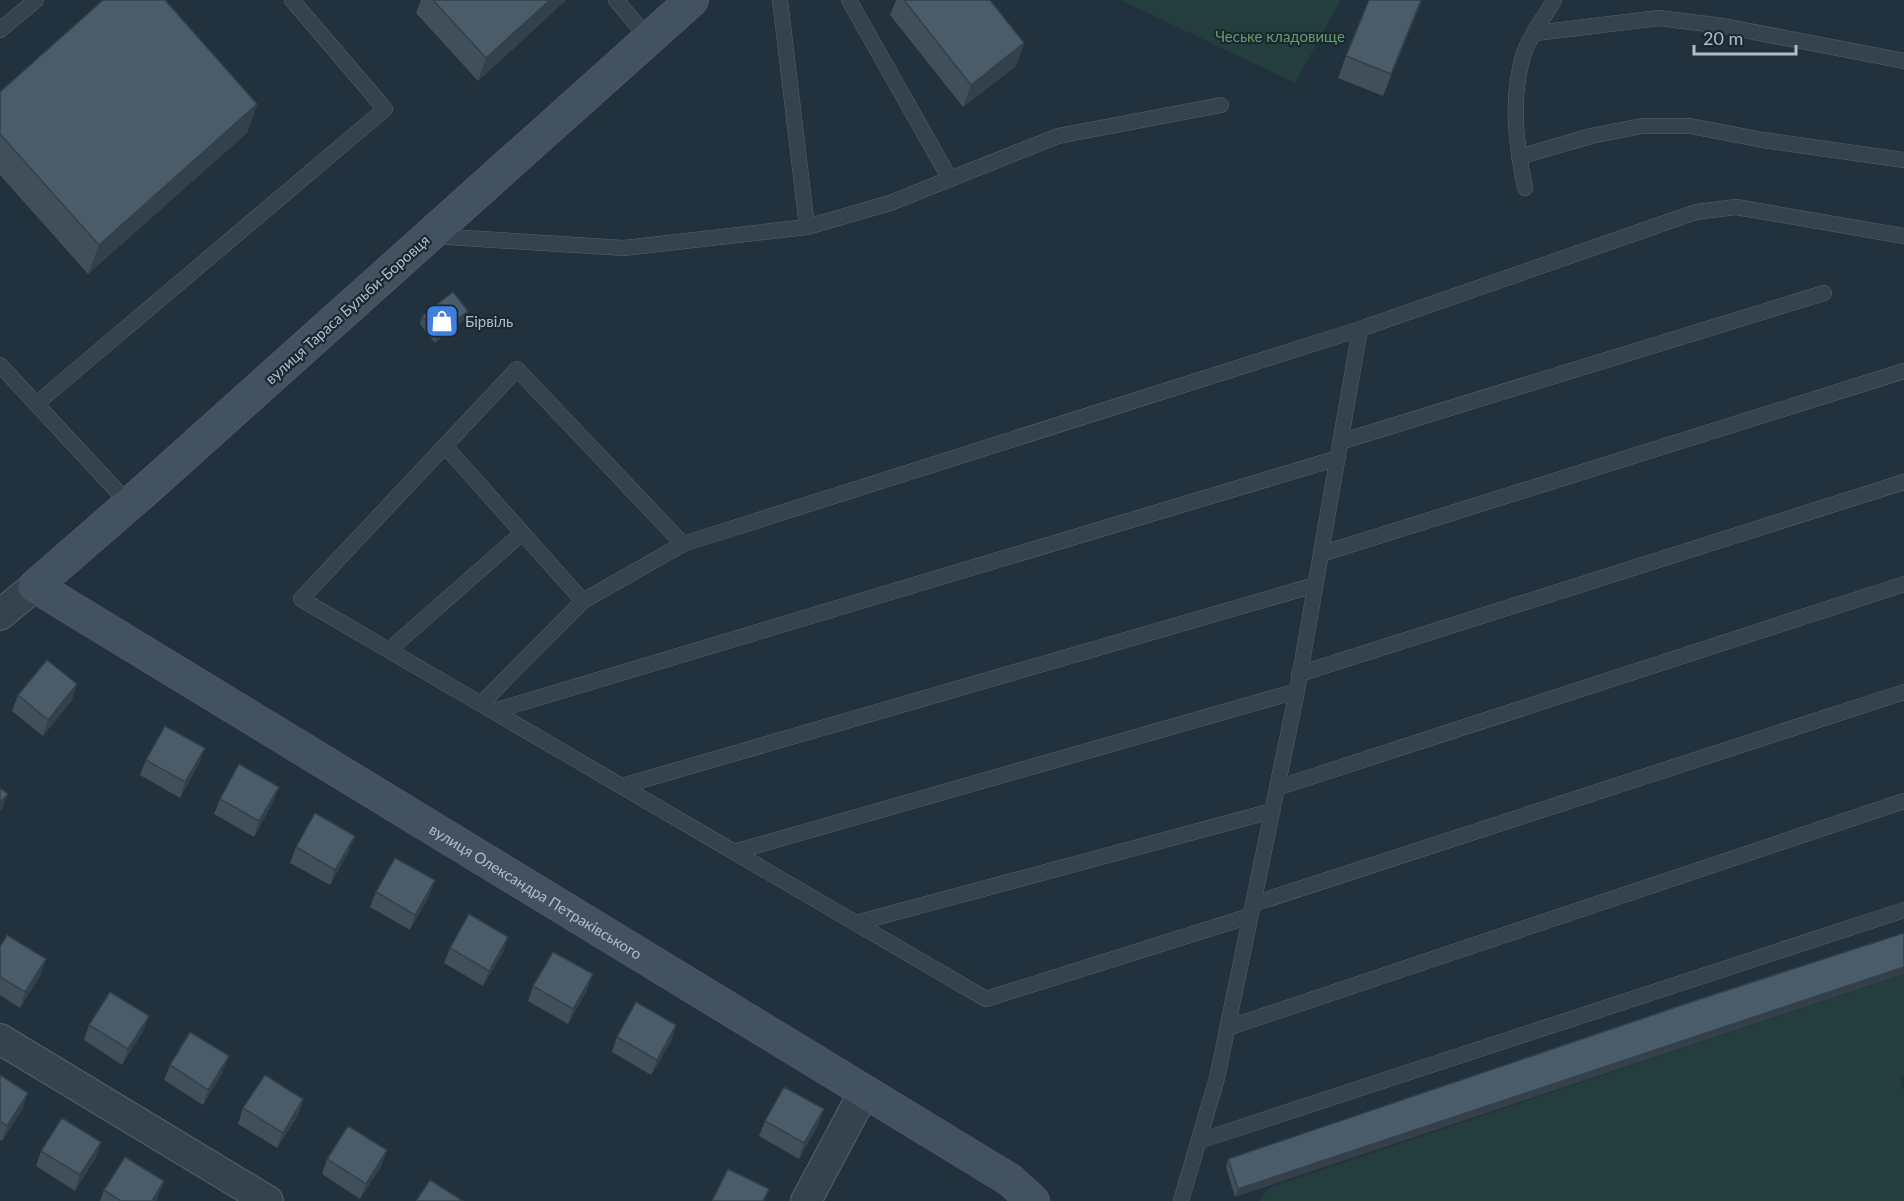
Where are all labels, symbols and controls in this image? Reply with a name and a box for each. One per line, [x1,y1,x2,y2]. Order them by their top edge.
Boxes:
scale bar [1694,18,1796,56]
park label: Чеське кладовище [1215,27,1345,45]
text: 20 m [1703,27,1743,49]
street label: вулиця Тараса Бульби-Боровця [261,231,433,387]
shop icon: Бірвіль [424,303,460,339]
place label: Бірвіль [465,312,513,330]
street label: вулиця Олександра Петраківського [427,820,645,963]

